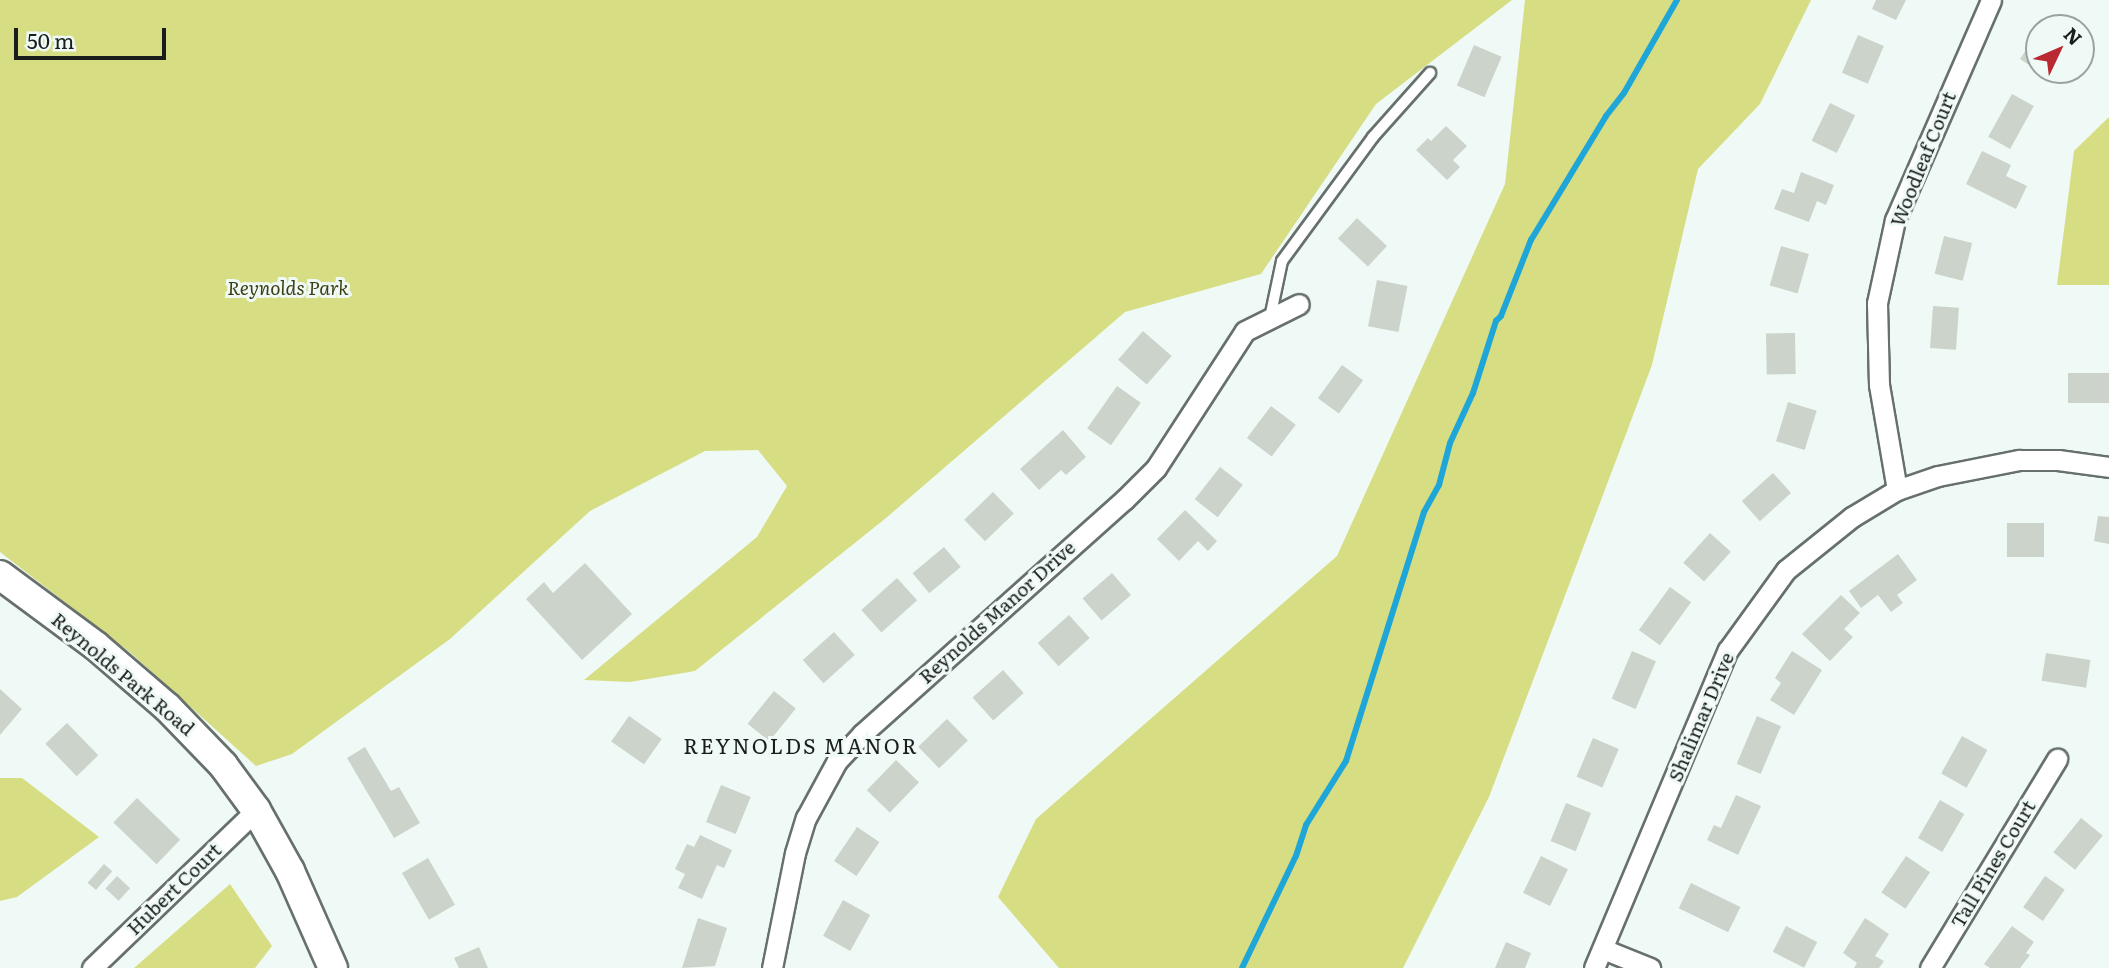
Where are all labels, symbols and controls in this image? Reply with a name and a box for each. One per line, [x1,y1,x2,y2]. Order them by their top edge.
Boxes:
scale bar [18,14,170,58]
north arrow [2025,14,2095,84]
text: N [2058,20,2089,51]
text: 50 m [27,24,74,55]
street label: Woodleaf Court [1886,88,1960,230]
park label: Reynolds Park [227,277,349,299]
street label: Reynolds Manor Drive [914,536,1080,688]
street label: Reynolds Park Road [47,608,199,740]
street label: Shalimar Drive [1664,649,1738,785]
district label: REYNOLDS MANOR [685,732,917,758]
street label: Tall Pines Court [1946,796,2040,932]
street label: Hubert Court [122,838,226,940]

